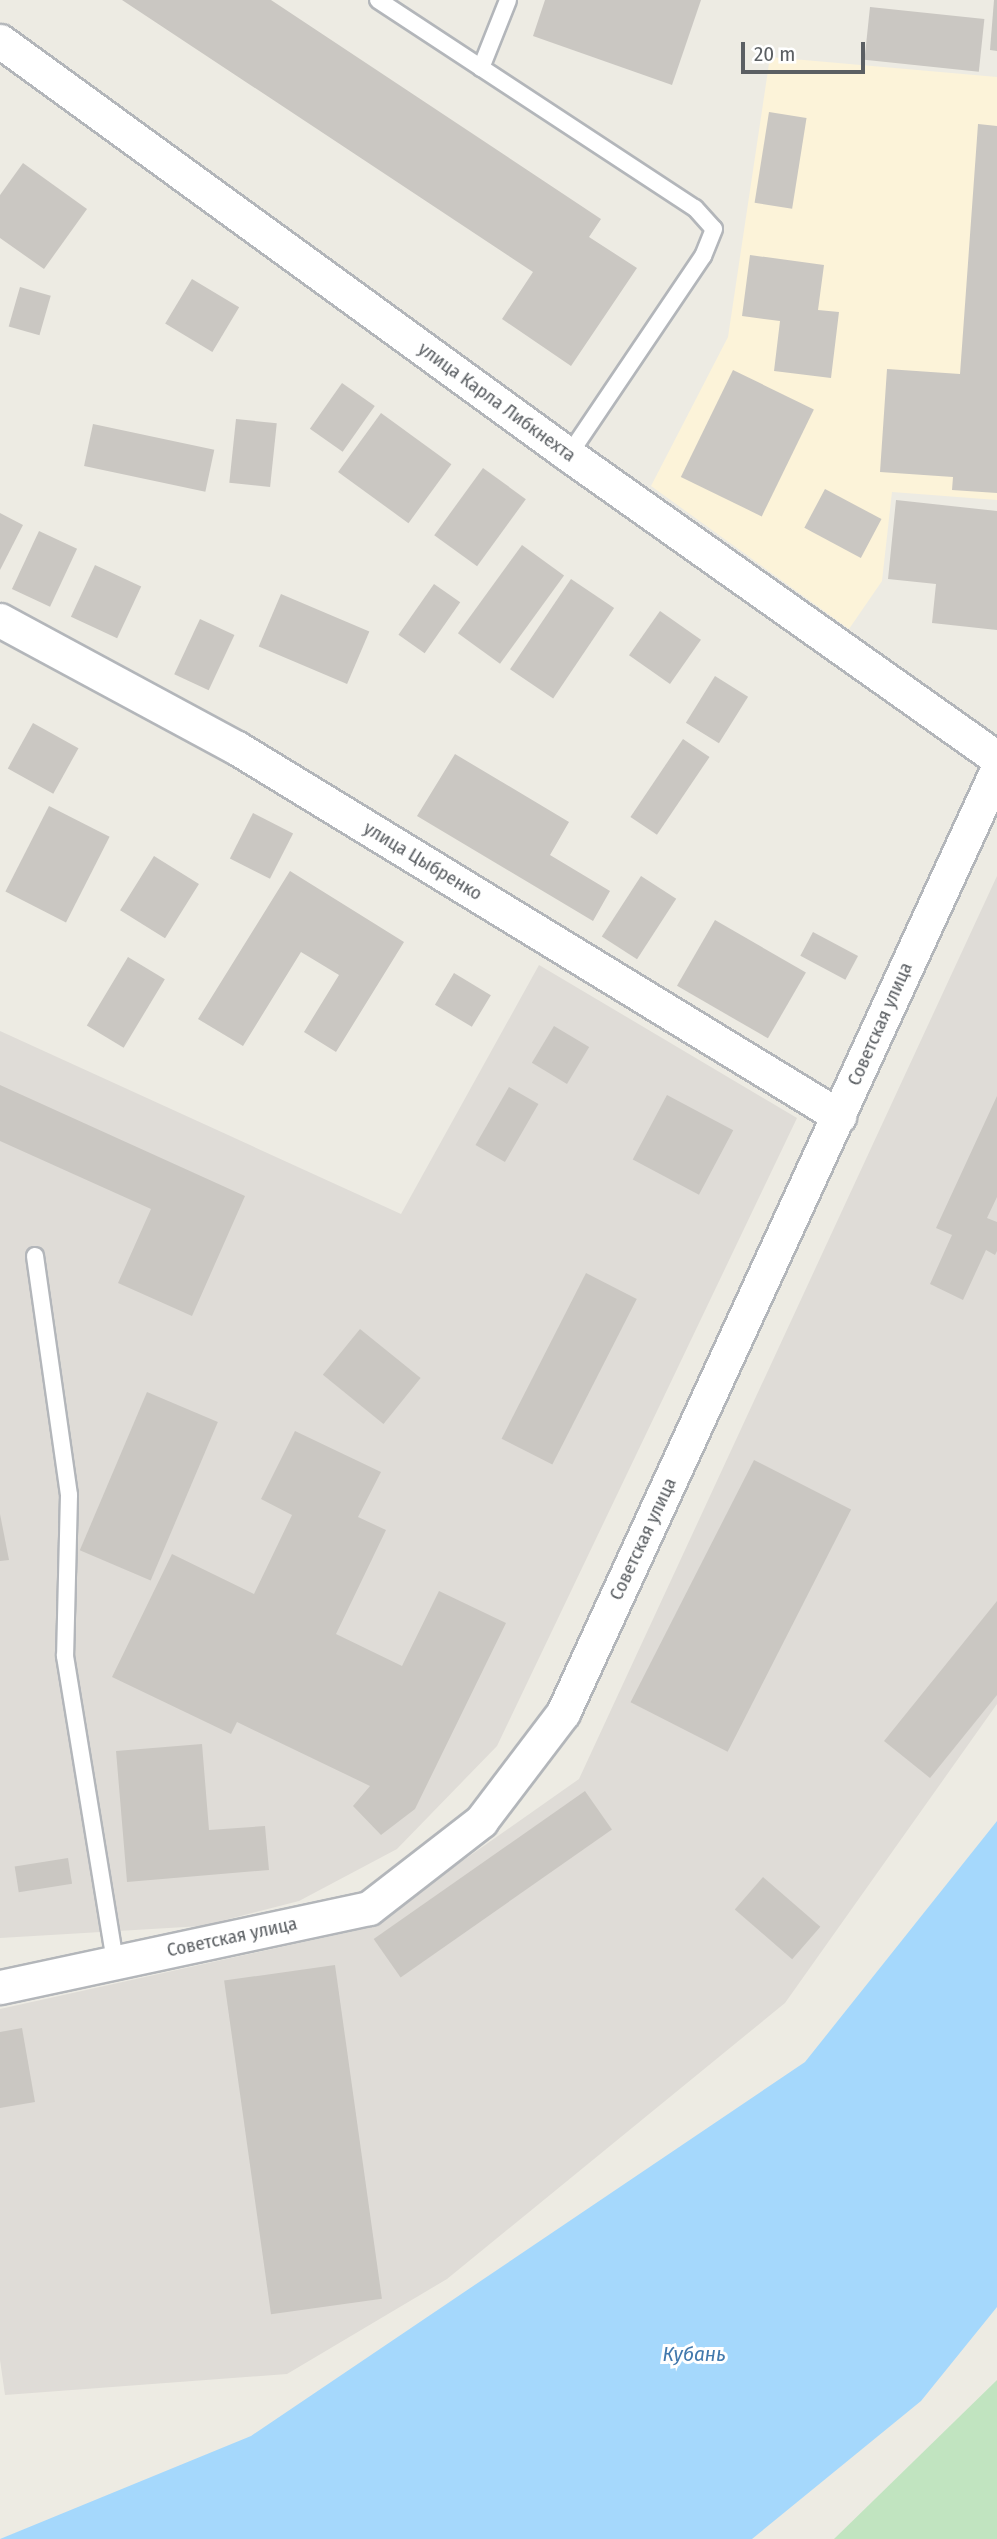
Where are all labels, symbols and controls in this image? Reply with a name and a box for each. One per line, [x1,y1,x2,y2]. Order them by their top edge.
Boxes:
scale bar [745,28,869,72]
text: 20 m [754,41,795,67]
street label: улица Карла Либкнехта [414,337,580,467]
street label: улица Цыбренко [360,817,486,905]
street label: Советская улица [843,959,917,1089]
street label: Советская улица [605,1474,681,1604]
street label: Советская улица [165,1912,299,1962]
water label: Кубань [662,2341,726,2367]

